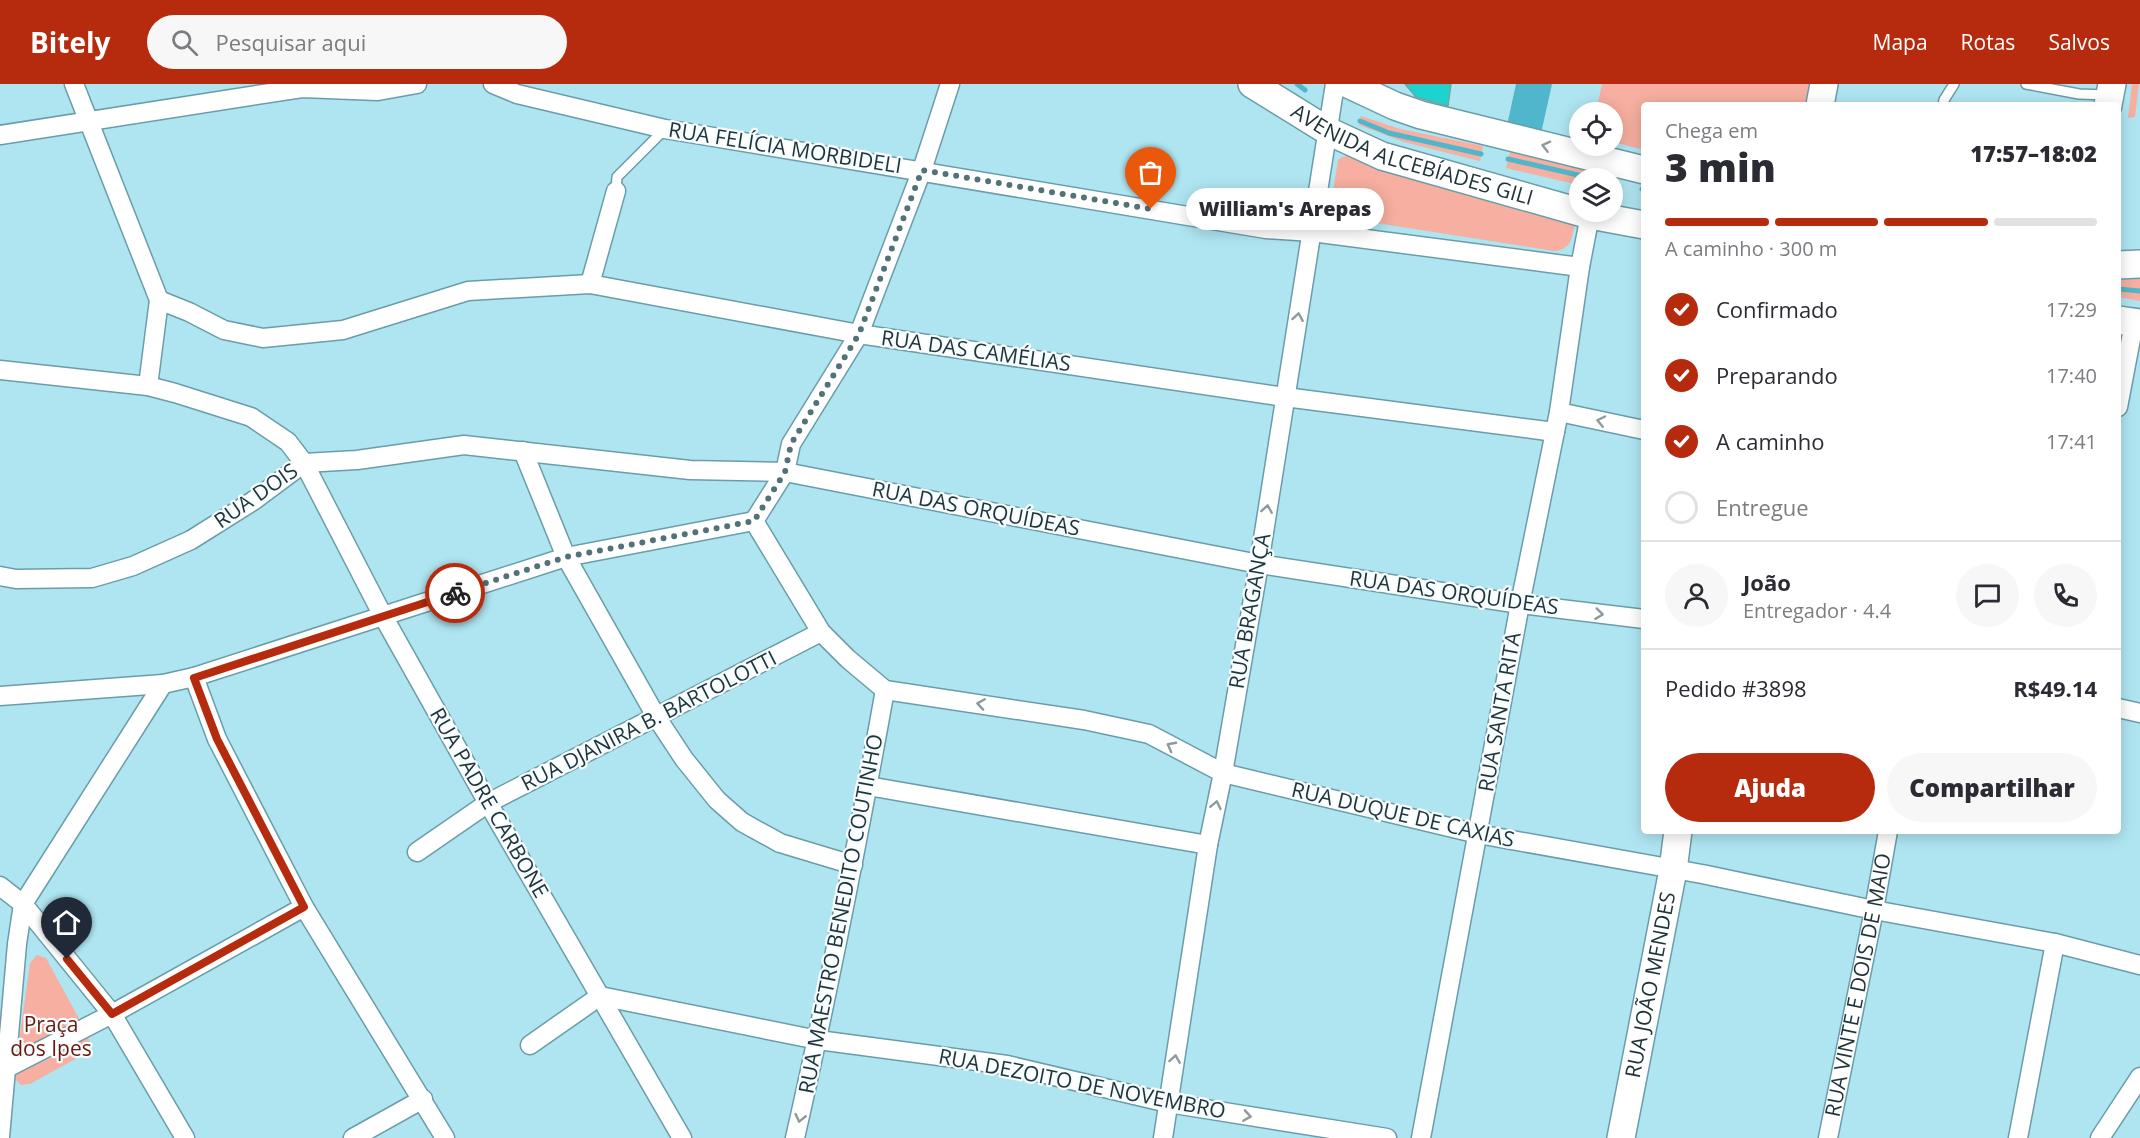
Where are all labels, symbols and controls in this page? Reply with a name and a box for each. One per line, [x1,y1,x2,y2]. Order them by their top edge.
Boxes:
search box [147,15,567,69]
text: Bitely [30,23,111,61]
icon: search [168,26,201,59]
text: Pesquisar aqui [216,27,366,57]
text: Mapa [1873,28,1928,56]
text: Rotas [1961,28,2015,56]
text: Salvos [2048,28,2110,56]
street label: AVENIDA ALCEBÍADES GILI [1286,97,1537,211]
map controls [1569,102,1623,222]
button: locate [1569,102,1623,156]
street label: RUA FELÍCIA MORBIDELI [667,115,904,179]
text: Chega em [1665,117,1758,144]
text: 17:57–18:02 [1970,138,2097,168]
one-way arrow [1542,140,1552,153]
text: 3 min [1665,140,1776,193]
pin [1125,147,1176,209]
icon: bag [1134,156,1167,189]
button: layers [1569,168,1623,222]
callout: William's Arepas [1187,188,1385,230]
text: William's Arepas [1199,195,1371,222]
text: A caminho · 300 m [1665,235,1837,262]
icon: check [1665,293,1698,326]
text: Confirmado [1716,294,1838,324]
text: 17:29 [2046,296,2097,323]
one-way arrow [1292,312,1304,321]
street label: RUA DAS CAMÉLIAS [880,323,1073,377]
icon: check [1665,359,1698,392]
text: Preparando [1716,360,1838,390]
text: 17:40 [2046,362,2097,389]
one-way arrow [1597,415,1607,428]
icon: check [1665,425,1698,458]
text: A caminho [1716,426,1825,456]
text: 17:41 [2046,428,2097,455]
street label: RUA DOIS [208,456,303,534]
street label: RUA DAS ORQUÍDEAS [870,474,1082,542]
text: Entregue [1716,492,1809,522]
one-way arrow [1261,504,1273,514]
street label: RUA BRAGANÇA [1222,530,1277,691]
courier [425,563,485,623]
street label: RUA DAS ORQUÍDEAS [1348,563,1561,621]
button: person [1665,564,1728,627]
button: chat [1956,564,2019,627]
button: phone [2034,564,2097,627]
text: João [1743,567,1791,597]
icon: bike [439,577,472,610]
text: Entregador · 4.4 [1743,597,1891,624]
one-way arrow [1594,607,1603,619]
street label: RUA SANTA RITA [1471,629,1527,794]
street label: RUA DJANIRA B. BARTOLOTTI [516,643,781,797]
text: Pedido #3898 [1665,673,1807,703]
text: R$49.14 [2013,673,2097,703]
one-way arrow [977,699,986,711]
street label: RUA PADRE CARBONE [424,702,556,903]
street label: RUA MAESTRO BENEDITO COUTINHO [791,732,889,1096]
one-way arrow [1166,742,1177,753]
button: Ajuda [1665,753,1875,822]
button: Compartilhar [1887,753,2097,822]
street label: RUA DUQUE DE CAXIAS [1289,775,1517,853]
one-way arrow [1209,800,1222,810]
street label: RUA VINTE E DOIS DE MAIO [1818,851,1897,1119]
street label: RUA JOÃO MENDES [1618,889,1681,1080]
pin [41,897,92,959]
icon: home [50,906,83,939]
park label: Praça dos Ipes [10,1010,92,1062]
street label: RUA DEZOITO DE NOVEMBRO [936,1041,1228,1125]
one-way arrow [1169,1055,1181,1064]
one-way arrow [1242,1109,1252,1121]
one-way arrow [794,1112,807,1122]

